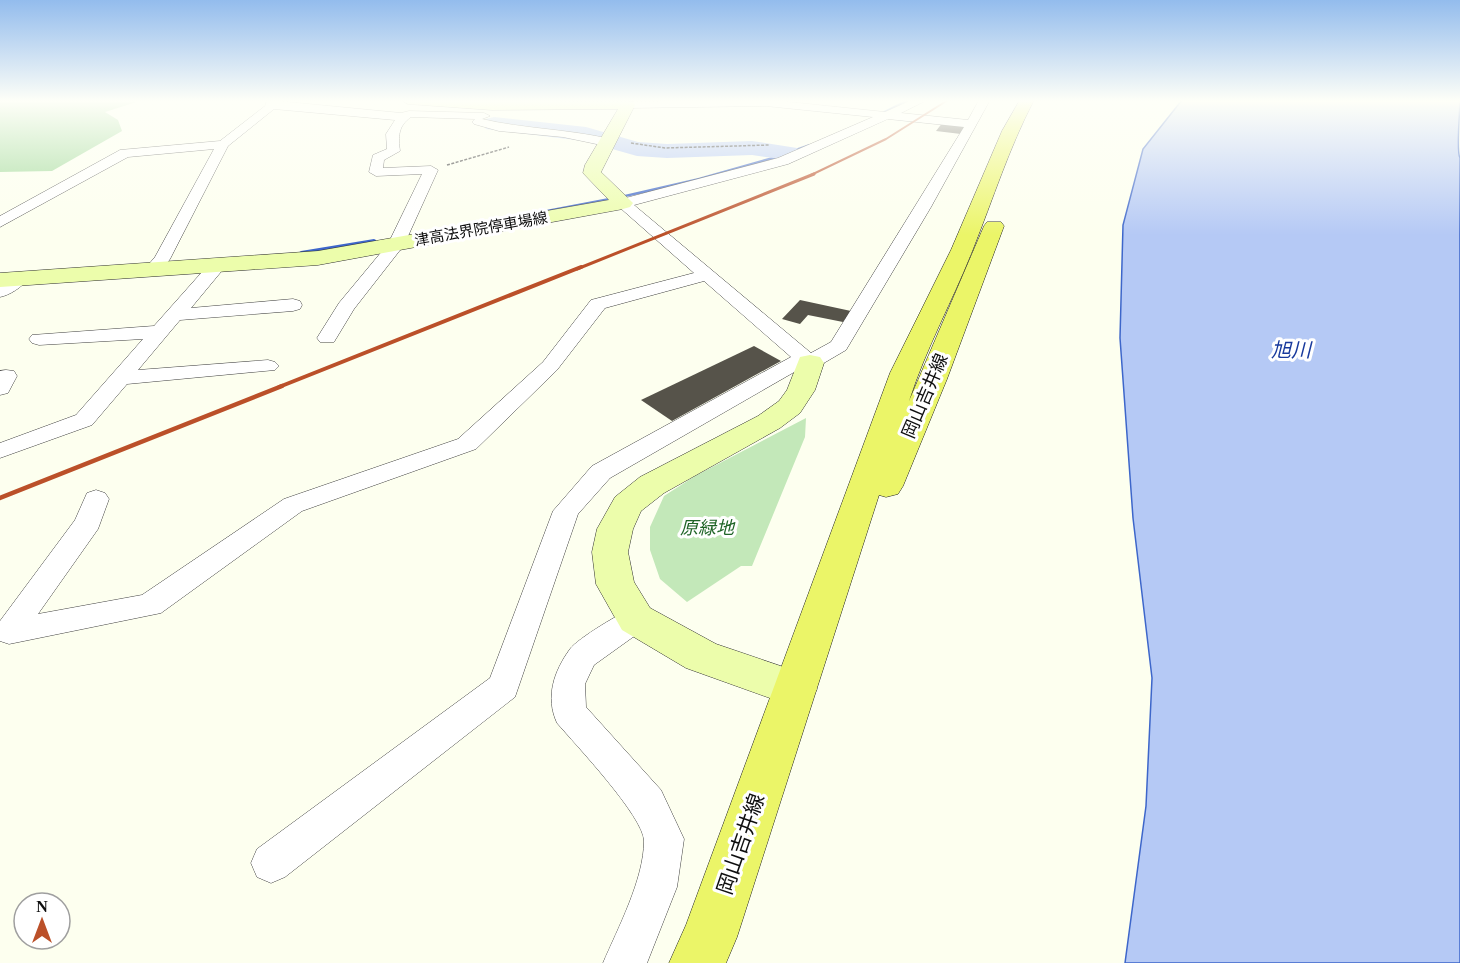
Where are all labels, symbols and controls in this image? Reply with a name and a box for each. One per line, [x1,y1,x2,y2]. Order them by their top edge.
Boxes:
street label: 津高法界院停車場線 [413,209,549,249]
water label: 旭川 [1271,339,1313,361]
street label: 岡山吉井線 [898,351,952,441]
park label: 原緑地 [680,518,736,538]
street label: 岡山吉井線 [713,790,769,898]
north arrow [12,891,72,951]
text: N [36,898,48,915]

